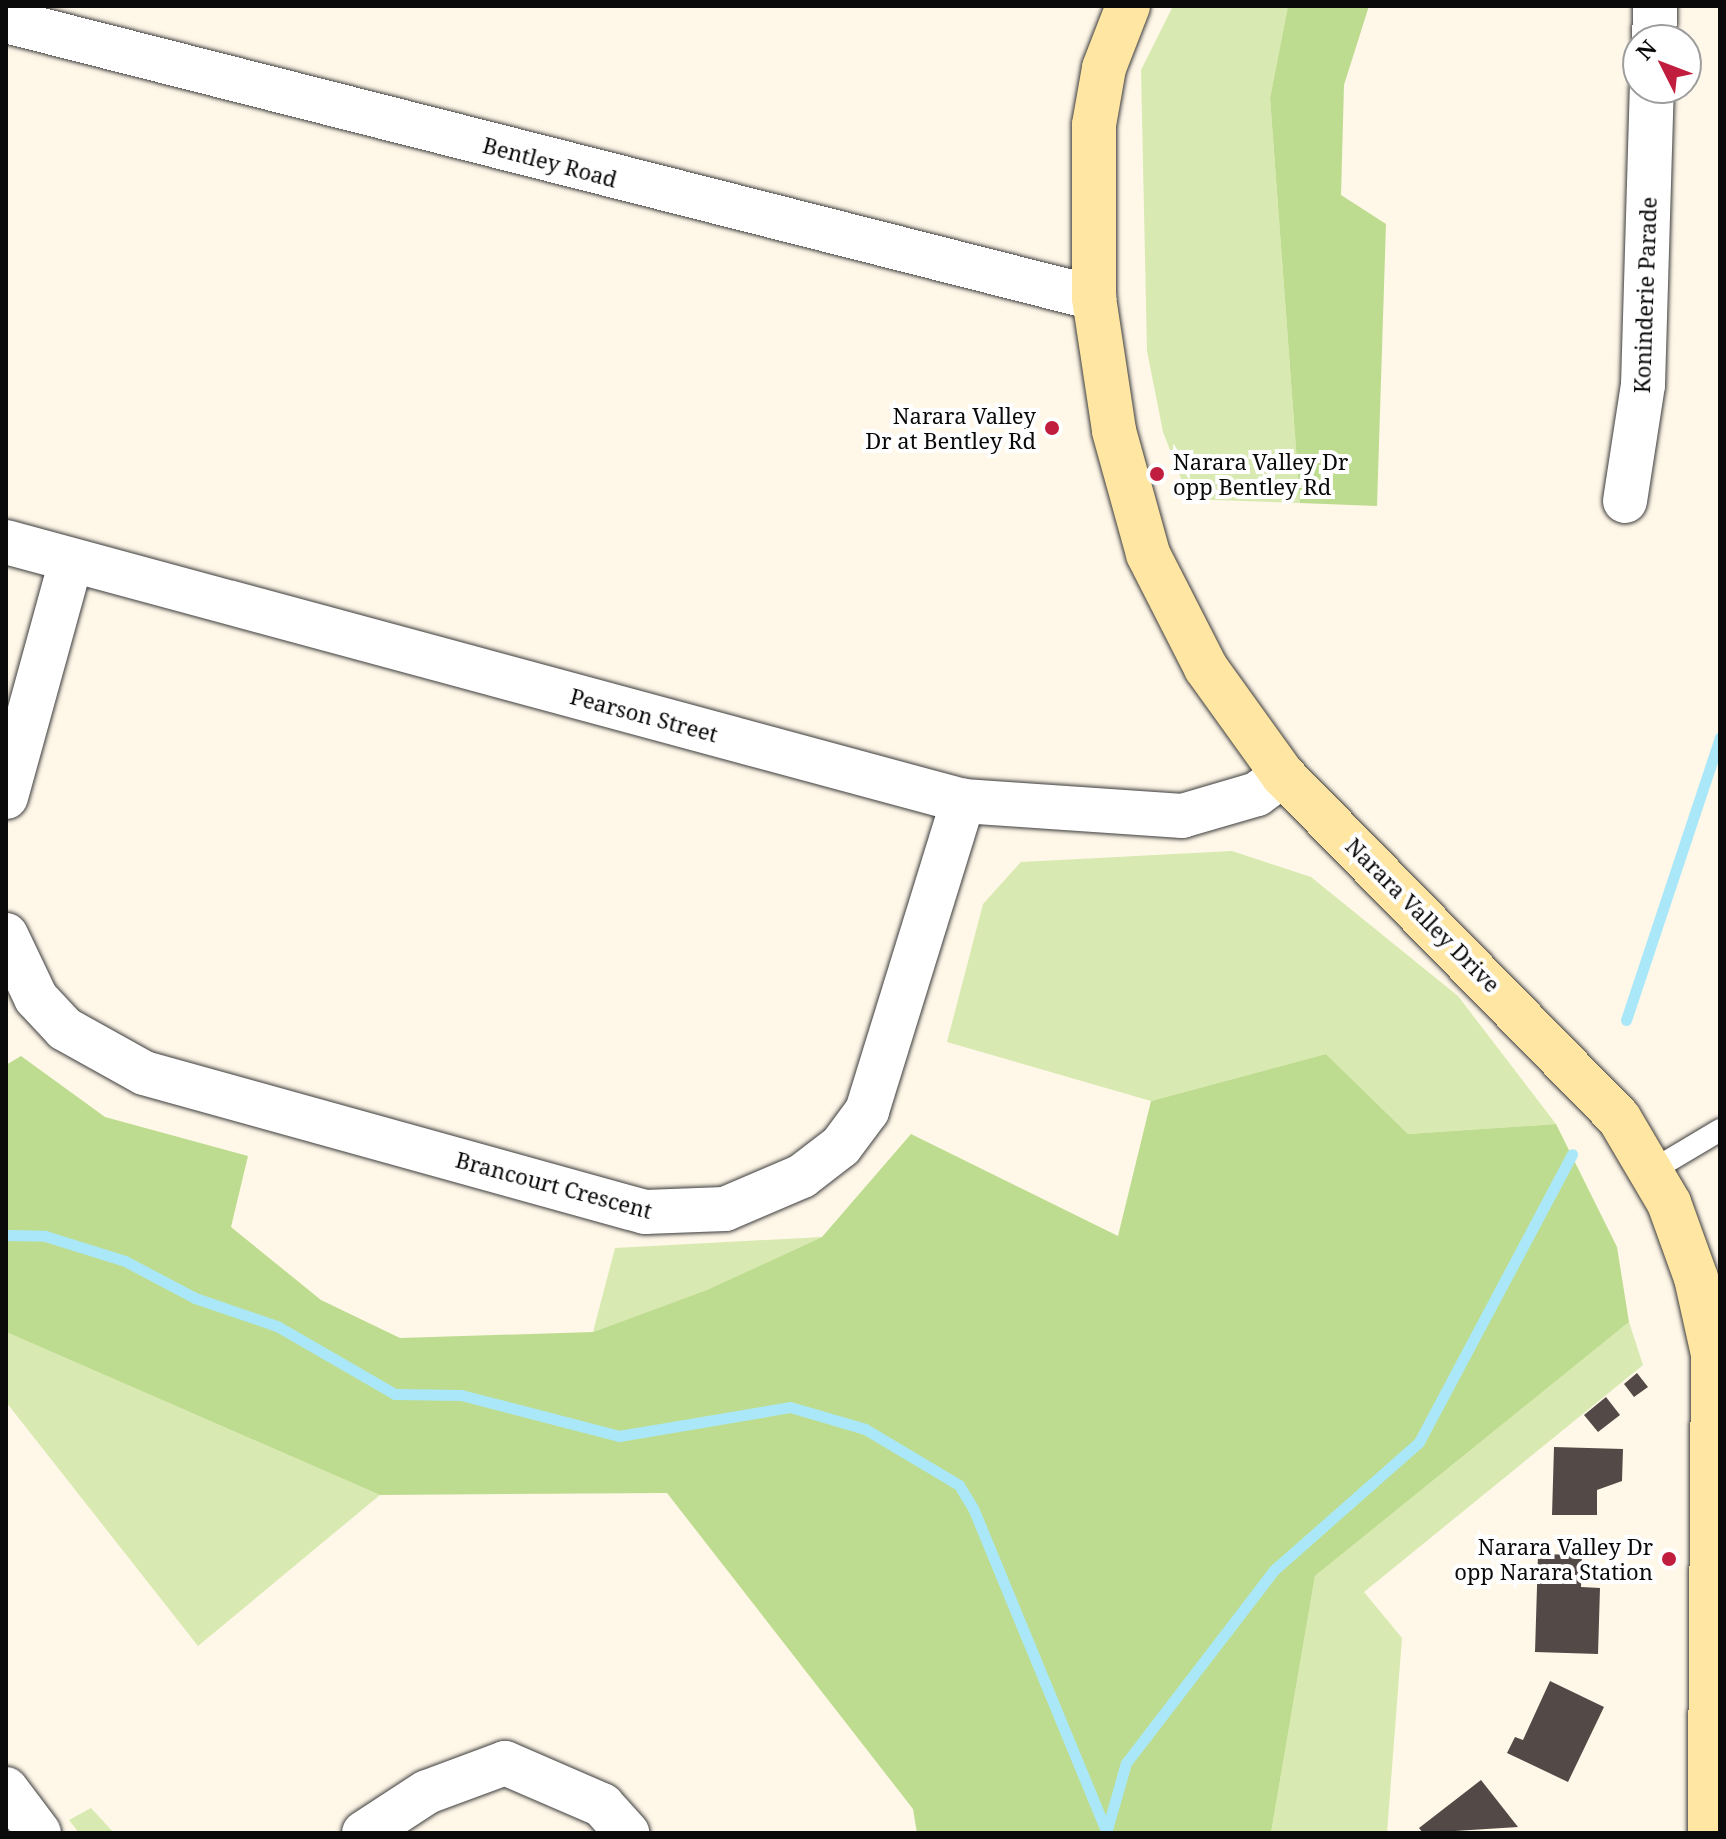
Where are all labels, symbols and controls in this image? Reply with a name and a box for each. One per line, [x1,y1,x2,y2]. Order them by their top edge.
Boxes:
north arrow [1622,24,1702,104]
text: N [1629,33,1663,66]
street label: Bentley Road [480,131,620,193]
street label: Koninderie Parade [1628,196,1662,394]
place label: Narara Valley Dr at Bentley Rd [865,402,1036,454]
marker: Narara Valley Dr at Bentley Rd [1043,419,1061,437]
place label: Narara Valley Dr opp Bentley Rd [1173,448,1348,500]
marker: Narara Valley Dr opp Bentley Rd [1148,465,1166,483]
street label: Pearson Street [567,683,721,747]
street label: Narara Valley Drive [1341,833,1505,997]
street label: Brancourt Crescent [453,1146,655,1224]
place label: Narara Valley Dr opp Narara Station [1454,1533,1653,1584]
marker: Narara Valley Dr opp Narara Station [1660,1550,1678,1568]

